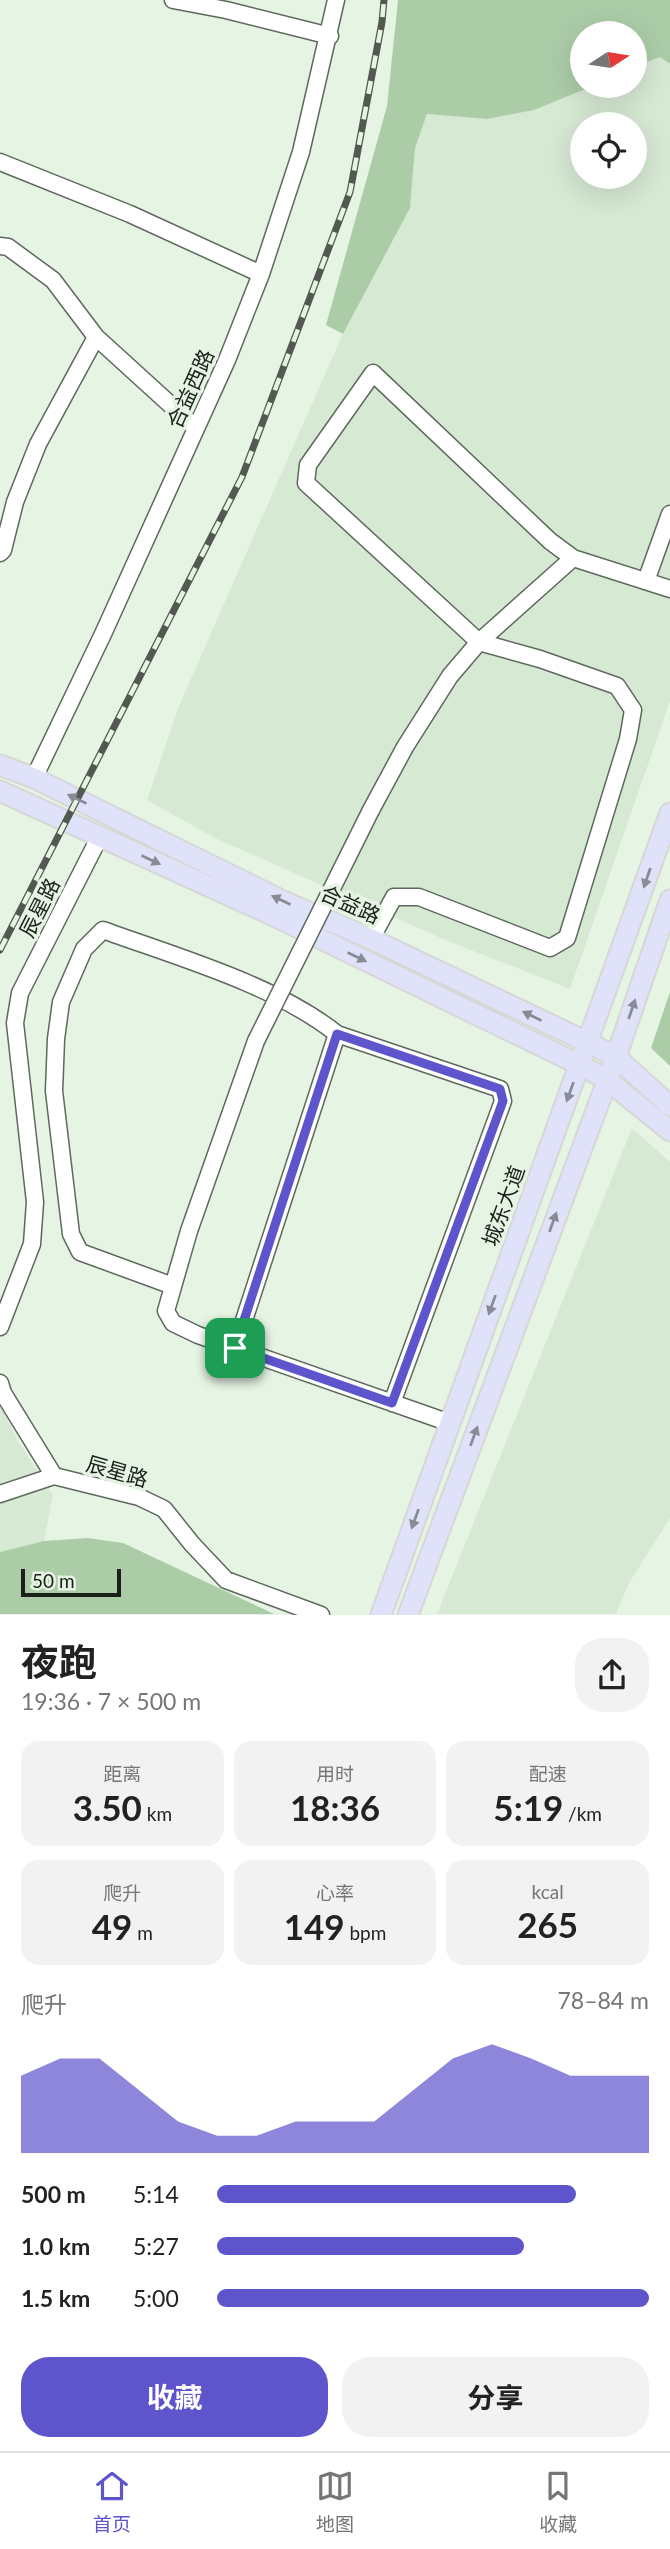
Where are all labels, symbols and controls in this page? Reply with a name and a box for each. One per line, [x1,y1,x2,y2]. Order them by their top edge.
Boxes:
north arrow [570,21,648,98]
map controls [570,21,647,189]
button: locate [570,112,647,189]
street label: 合益西路 [161,345,218,432]
one-way arrow [67,793,87,805]
one-way arrow [141,854,161,866]
one-way arrow [641,867,652,888]
street label: 辰星路 [13,874,64,941]
street label: 合益路 [317,879,384,928]
one-way arrow [271,894,291,906]
one-way arrow [347,951,367,962]
one-way arrow [627,999,638,1020]
one-way arrow [522,1010,542,1022]
one-way arrow [565,1081,576,1102]
street label: 城东大道 [476,1162,529,1249]
one-way arrow [548,1212,559,1233]
one-way arrow [486,1295,497,1316]
pin [205,1318,265,1378]
icon: arrive [216,1329,254,1367]
one-way arrow [469,1425,480,1446]
street label: 辰星路 [84,1450,151,1491]
one-way arrow [409,1509,420,1530]
scale bar [21,1566,121,1597]
text: 50 m [32,1569,75,1592]
text: 夜跑 [21,1638,97,1684]
button: share [575,1638,649,1712]
text: 19:36 · 7 × 500 m [21,1687,201,1715]
text: 距离 [103,1762,141,1785]
text: 用时 [316,1762,354,1785]
text: 配速 [529,1762,567,1785]
text: 3.50 [73,1786,142,1828]
text: 18:36 [290,1786,380,1828]
text: 5:19 [493,1786,563,1828]
text: km [142,1802,172,1825]
text: /km [563,1802,602,1825]
text: kcal [532,1880,564,1903]
text: 爬升 [103,1881,141,1904]
text: 心率 [316,1881,354,1904]
text: 265 [517,1903,578,1945]
text: 49 [92,1905,132,1947]
text: 149 [284,1905,345,1947]
text: m [132,1921,153,1944]
text: bpm [345,1921,386,1944]
text: 78–84 m [557,1986,649,2014]
text: 爬升 [21,1990,67,2018]
text: 500 m [21,2180,86,2208]
text: 5:14 [133,2180,179,2208]
text: 1.0 km [21,2232,90,2260]
text: 5:27 [133,2232,179,2260]
text: 1.5 km [21,2284,90,2312]
text: 5:00 [133,2284,179,2312]
button: 收藏 [21,2357,328,2437]
button: 分享 [342,2357,649,2437]
tab: 首页 [93,2467,131,2536]
tab: 地图 [316,2467,354,2536]
tab: 收藏 [539,2467,577,2536]

